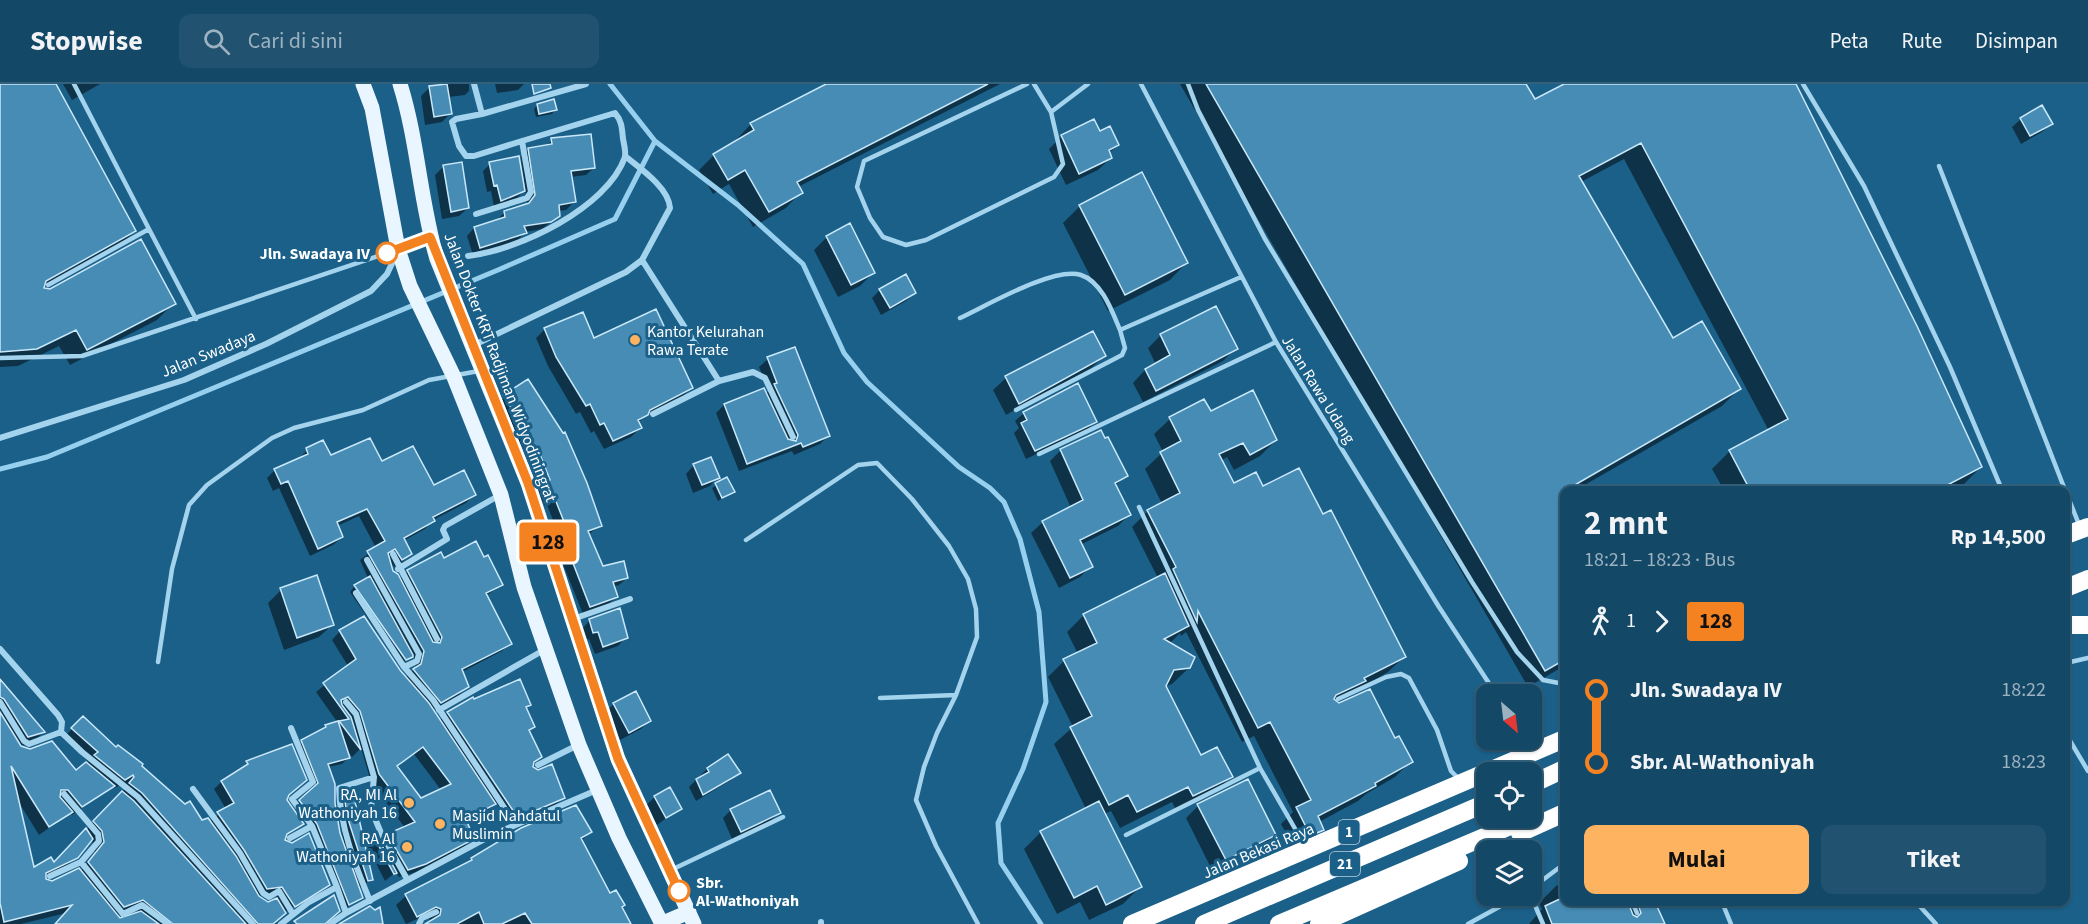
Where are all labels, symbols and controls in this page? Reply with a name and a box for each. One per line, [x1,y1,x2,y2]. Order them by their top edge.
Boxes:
search box [179,14,599,68]
text: Stopwise [30,21,143,61]
icon: search [200,25,233,58]
text: Cari di sini [248,25,343,57]
text: Peta [1830,26,1868,56]
text: Rute [1901,26,1942,56]
text: Disimpan [1975,26,2058,56]
street label: Jalan Dokter KRT Radjiman Widyodiningrat [438,229,562,506]
marker: Jln. Swadaya IV [376,242,398,264]
place label: Jln. Swadaya IV [260,243,371,265]
place label: Kantor Kelurahan Rawa Terate [647,321,764,361]
street label: Jalan Swadaya [158,325,259,383]
street label: Jalan Rawa Udang [1276,331,1360,448]
marker: Kantor Kelurahan Rawa Terate [628,333,642,347]
text: 2 mnt [1584,500,1668,547]
text: Rp 14,500 [1951,521,2046,553]
line badge: 128 [514,522,582,562]
text: 128 [531,527,565,557]
text: 18:21 – 18:23 · Bus [1584,546,1735,574]
icon: walk [1584,605,1617,638]
icon: forward [1645,605,1678,638]
text: 128 [1699,606,1732,636]
text: 1 [1626,607,1636,635]
text: Jln. Swadaya IV [1630,674,1782,706]
text: 18:22 [2001,676,2046,704]
north arrow [1476,684,1542,750]
map controls [1476,684,1542,906]
text: Sbr. Al-Wathoniyah [1630,746,1815,778]
text: 18:23 [2001,748,2046,776]
button: locate [1476,762,1542,828]
place label: RA, MI Al Wathoniyah 16 [298,784,397,824]
marker: RA, MI Al Wathoniyah 16 [402,796,416,810]
place label: Masjid Nahdatul Muslimin [452,805,560,845]
marker: Masjid Nahdatul Muslimin [433,817,447,831]
street label: Jalan Bekasi Raya [1199,818,1318,884]
road number: 1 [1338,820,1360,844]
button: Mulai [1584,825,1809,894]
button: Tiket [1821,825,2046,894]
place label: RA Al Wathoniyah 16 [296,828,395,868]
marker: RA Al Wathoniyah 16 [400,840,414,854]
button: layers [1476,840,1542,906]
road number: 21 [1330,852,1360,876]
place label: Sbr. Al-Wathoniyah [695,872,799,912]
marker: Sbr. Al-Wathoniyah [668,880,690,902]

